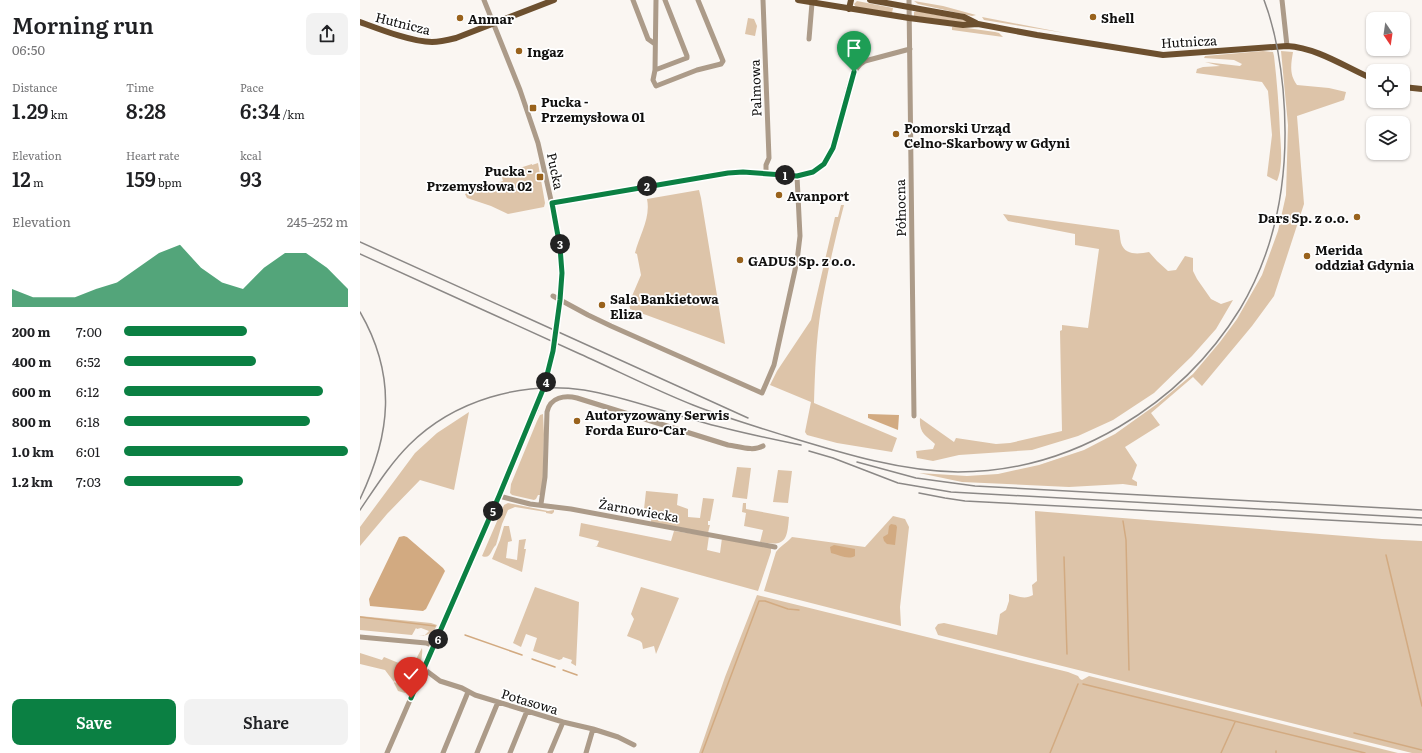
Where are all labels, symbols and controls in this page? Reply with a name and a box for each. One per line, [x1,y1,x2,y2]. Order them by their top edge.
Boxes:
street label: Hutnicza [373,7,433,39]
text: Morning run [12,8,154,41]
place label: Shell [1101,8,1135,27]
place label: Anmar [468,9,514,28]
marker: Shell [1088,12,1098,22]
north arrow [1366,12,1410,56]
map controls [1366,12,1410,160]
button: share [306,13,348,55]
marker: Anmar [455,13,465,23]
street label: Hutnicza [1160,30,1218,52]
pin [837,31,871,72]
icon: arrive [843,37,865,59]
text: 06:50 [12,40,45,59]
place label: Ingaz [527,42,564,61]
marker: Ingaz [514,46,524,56]
street label: Palmowa [745,59,765,117]
button: locate [1366,64,1410,108]
text: Distance [12,79,57,95]
text: Time [126,79,154,95]
text: Pace [240,79,264,95]
place label: Pucka - Przemysłowa 01 [541,92,646,126]
text: 1.29 [12,95,48,125]
text: 8:28 [126,95,166,125]
text: 6:34 [240,95,280,125]
marker: Pucka - Przemysłowa 01 [528,103,538,113]
text: km [48,106,68,122]
text: /km [280,106,305,122]
button: layers [1366,116,1410,160]
place label: Pomorski Urząd Celno-Skarbowy w Gdyni [904,118,1070,152]
marker: Pomorski Urząd Celno-Skarbowy w Gdyni [891,129,901,139]
text: Elevation [12,147,62,163]
text: Heart rate [126,147,179,163]
text: kcal [240,147,262,163]
street label: Pucka [543,151,569,191]
place label: Pucka - Przemysłowa 02 [427,161,532,195]
text: 12 [12,163,31,193]
text: 159 [126,163,156,193]
text: 93 [240,163,262,193]
pin: 1 [775,165,795,185]
text: 1 [783,167,787,183]
marker: Pucka - Przemysłowa 02 [535,172,545,182]
text: m [31,174,44,190]
text: bpm [156,174,182,190]
pin: 2 [637,176,657,196]
text: 2 [644,178,650,194]
street label: Północna [890,179,910,237]
place label: Avanport [787,186,849,205]
marker: Avanport [774,190,784,200]
place label: Dars Sp. z o.o. [1258,208,1349,227]
text: Elevation [12,212,71,231]
text: 245–252 m [287,212,348,231]
marker: Dars Sp. z o.o. [1352,212,1362,222]
pin: 3 [550,234,570,254]
text: 3 [557,236,563,252]
place label: Merida oddział Gdynia [1315,240,1415,274]
place label: GADUS Sp. z o.o. [748,251,856,270]
marker: Merida oddział Gdynia [1302,251,1312,261]
marker: GADUS Sp. z o.o. [735,255,745,265]
place label: Sala Bankietowa Eliza [610,289,719,323]
marker: Sala Bankietowa Eliza [597,300,607,310]
text: 200 m [12,322,51,341]
text: 7:00 [76,322,102,341]
text: 400 m [12,352,51,371]
text: 6:52 [76,352,100,371]
pin: 4 [536,372,556,392]
text: 4 [543,374,549,390]
text: 600 m [12,382,51,401]
text: 6:12 [76,382,99,401]
place label: Autoryzowany Serwis Forda Euro-Car [585,405,730,439]
text: 800 m [12,412,51,431]
text: 6:18 [76,412,100,431]
marker: Autoryzowany Serwis Forda Euro-Car [572,416,582,426]
text: 1.0 km [12,442,54,461]
text: 6:01 [76,442,100,461]
text: 1.2 km [12,472,53,491]
text: 7:03 [76,472,101,491]
street label: Żarnowiecka [597,494,681,526]
pin: 5 [483,501,503,521]
text: 5 [490,503,496,519]
pin: 6 [428,629,448,649]
text: 6 [435,631,441,647]
pin [394,657,428,698]
icon: check [400,663,422,685]
street label: Potasowa [499,683,561,719]
button: Save [12,699,176,745]
button: Share [184,699,348,745]

